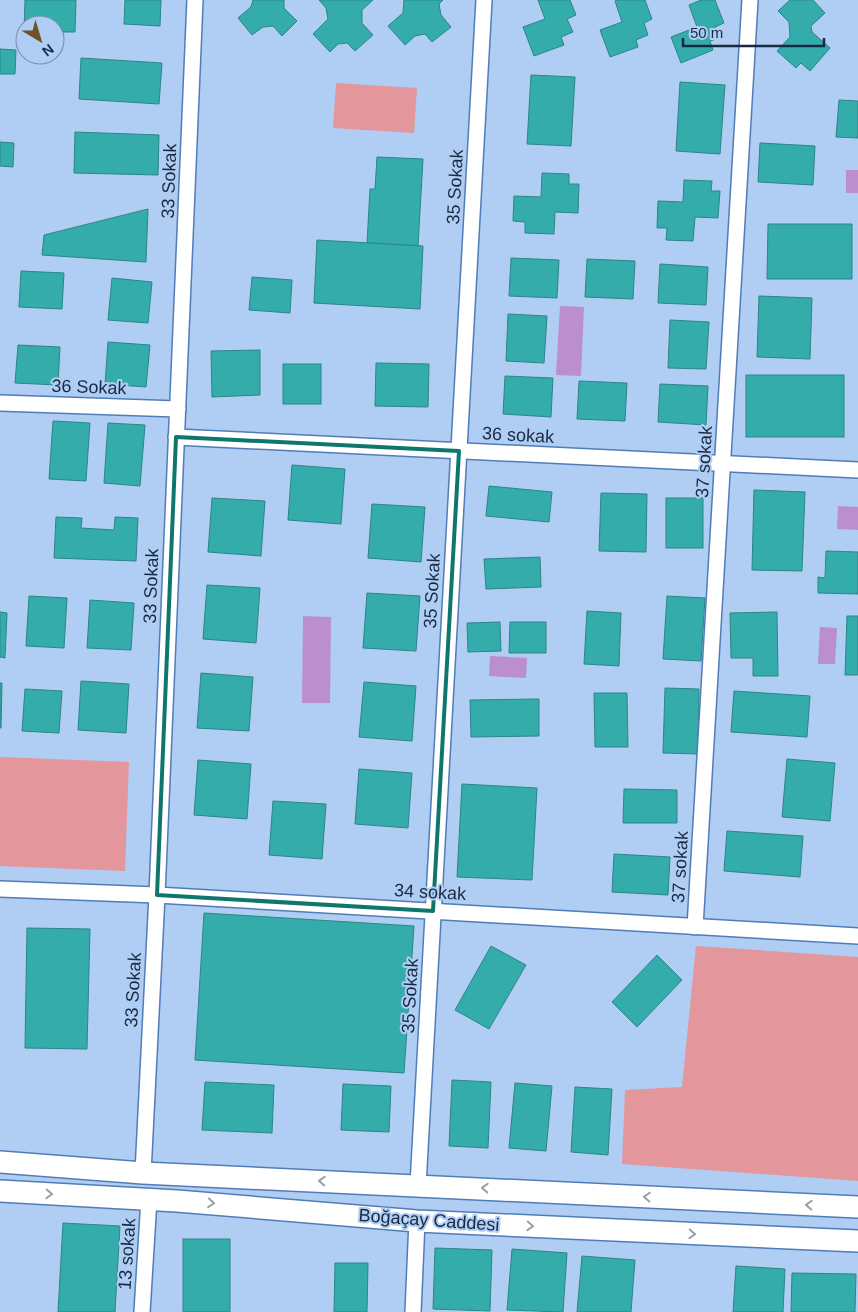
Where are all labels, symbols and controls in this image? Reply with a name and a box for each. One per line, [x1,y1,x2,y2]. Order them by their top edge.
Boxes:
north arrow [15,15,65,65]
scale bar [683,15,824,47]
text: 50 m [690,24,723,41]
text: N [39,41,57,60]
street label: 33 Sokak [158,142,180,219]
street label: 35 Sokak [443,148,467,225]
street label: 36 Sokak [51,376,128,398]
street label: 36 sokak [482,423,555,447]
street label: 37 sokak [692,425,716,498]
street label: 33 Sokak [140,547,162,624]
street label: 35 Sokak [420,552,444,629]
street label: 37 sokak [668,830,692,903]
street label: 34 sokak [394,880,467,904]
street label: 33 Sokak [121,951,145,1028]
street label: 35 Sokak [398,957,422,1034]
one-way arrow [318,1175,326,1186]
one-way arrow [480,1183,488,1194]
one-way arrow [45,1188,53,1199]
one-way arrow [643,1191,651,1202]
one-way arrow [207,1198,215,1209]
one-way arrow [805,1199,813,1210]
street label: Boğaçay Caddesi [358,1205,500,1235]
street label: 13 sokak [115,1216,140,1291]
one-way arrow [526,1221,534,1232]
one-way arrow [689,1228,697,1239]

